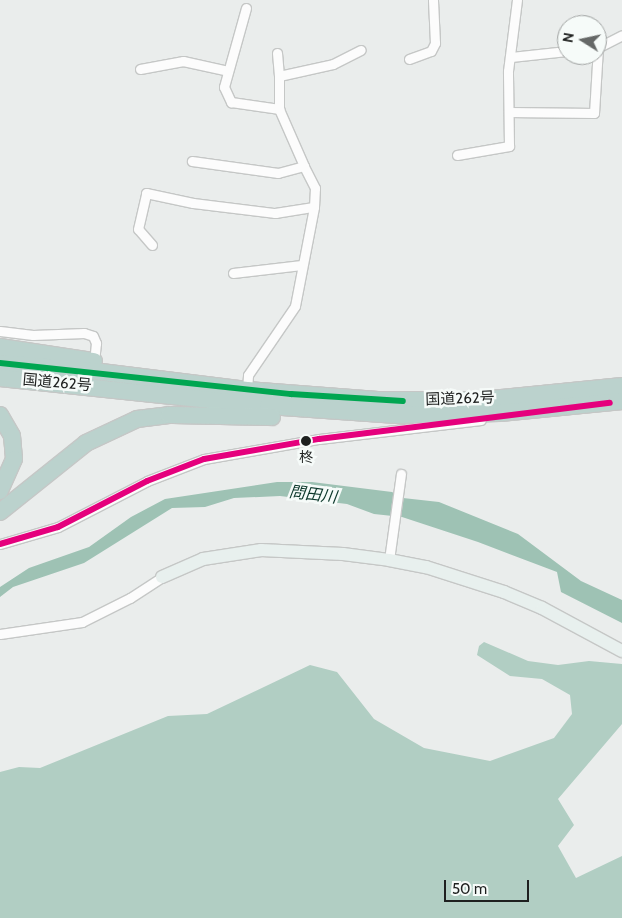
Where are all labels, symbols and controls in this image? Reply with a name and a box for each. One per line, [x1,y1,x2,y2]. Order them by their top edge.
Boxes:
north arrow [557,15,607,65]
text: N [558,31,578,44]
street label: 国道262号 [22,371,92,395]
street label: 国道262号 [425,389,495,409]
marker: 柊 [301,436,311,446]
place label: 柊 [299,449,313,465]
water label: 問田川 [288,483,338,507]
scale bar [447,870,532,902]
text: 50 m [452,880,487,898]

